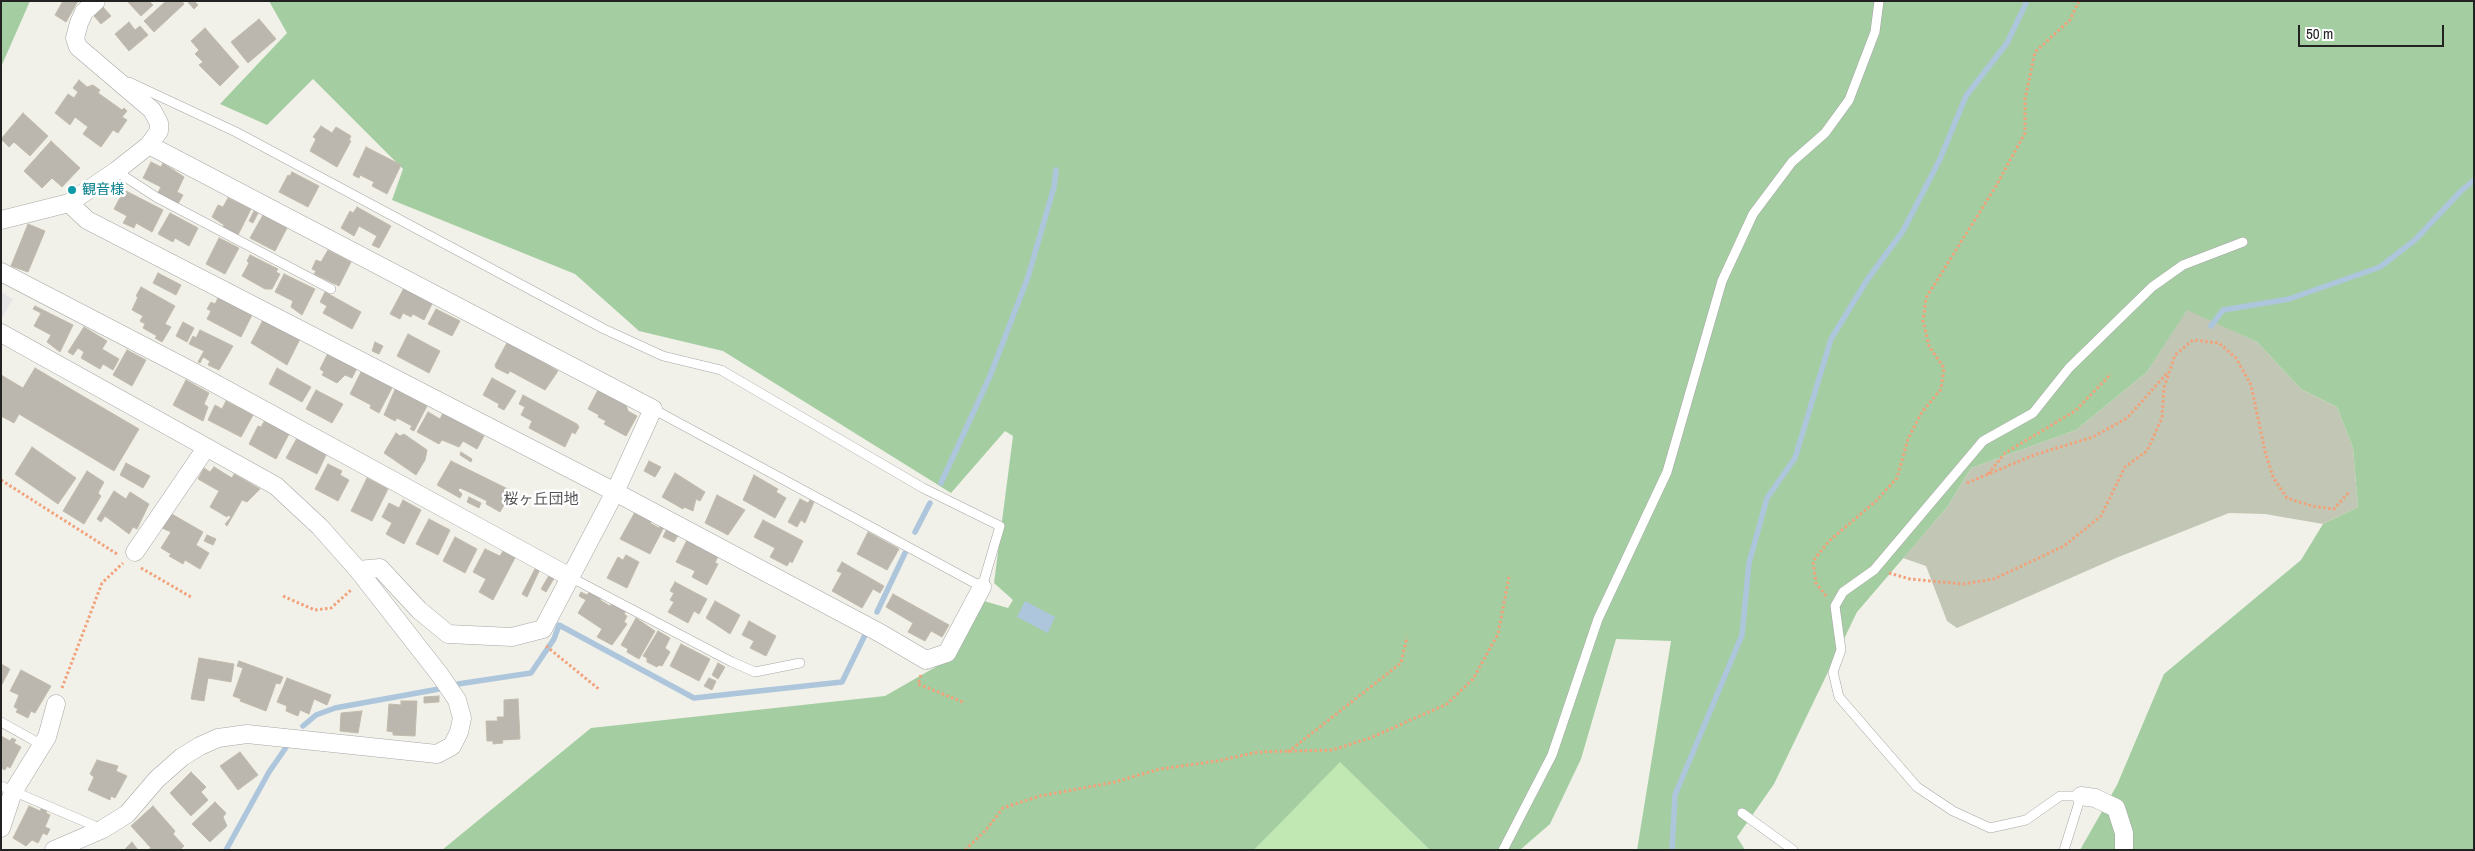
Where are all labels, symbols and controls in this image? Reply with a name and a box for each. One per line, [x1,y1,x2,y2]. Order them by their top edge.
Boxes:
scale bar [2300,15,2446,47]
text: 50 m [2306,23,2333,44]
place label: 観音様 [82,182,124,198]
marker: 観音様 [66,184,78,196]
district label: 桜ヶ丘団地 [504,491,578,509]

